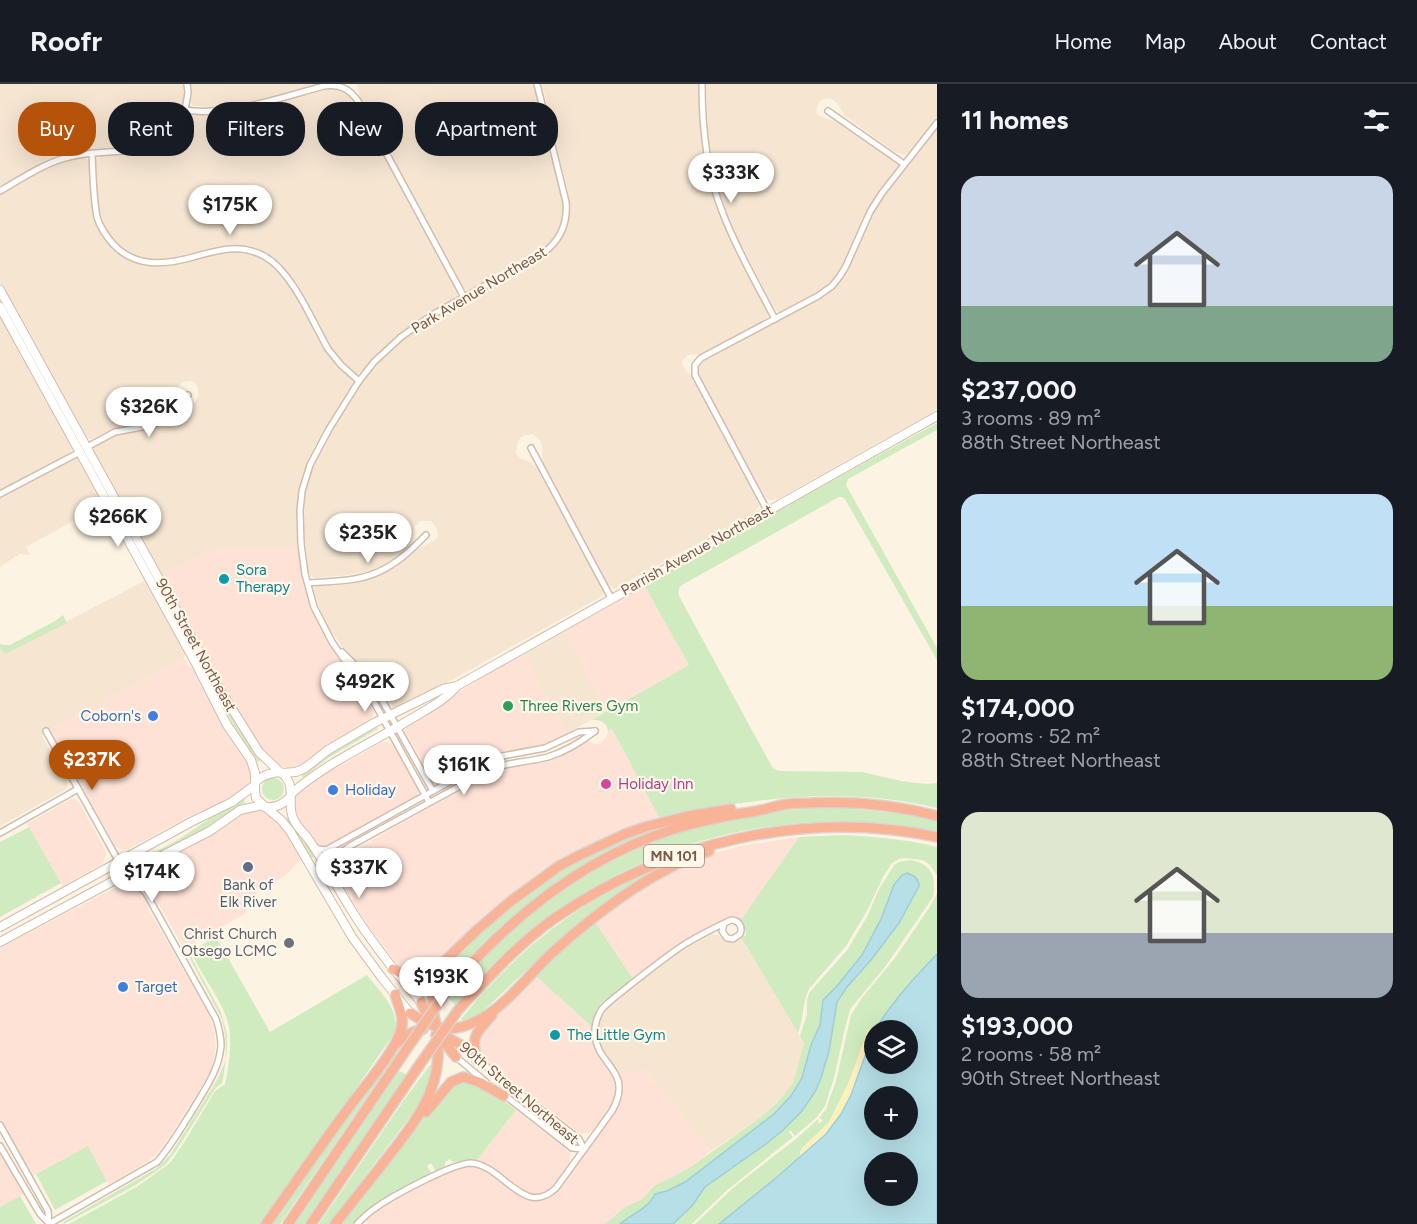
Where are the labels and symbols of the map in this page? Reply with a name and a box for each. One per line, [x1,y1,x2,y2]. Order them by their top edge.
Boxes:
pin: $333K [689,153,773,204]
pin: $175K [188,185,272,236]
street label: Park Avenue Northeast [408,242,550,338]
pin: $326K [107,387,191,438]
pin: $266K [76,497,160,548]
street label: Parrish Avenue Northeast [618,500,777,599]
pin: $235K [326,513,410,564]
place label: Sora Therapy [236,561,290,596]
marker: Sora Therapy [217,572,231,586]
street label: 90th Street Northeast [152,575,240,715]
pin: $492K [323,662,407,713]
place label: Three Rivers Gym [520,697,638,715]
marker: Three Rivers Gym [501,699,515,713]
place label: Coborn's [81,707,141,725]
marker: Coborn's [146,709,160,723]
pin: $237K [50,740,134,791]
pin: $161K [422,745,506,796]
place label: Holiday Inn [618,775,693,793]
marker: Holiday Inn [599,777,613,791]
place label: Holiday [345,781,396,799]
marker: Holiday [326,783,340,797]
road number: MN 101 [644,845,704,867]
pin: $337K [317,848,401,899]
pin: $174K [110,852,194,903]
marker: Bank of Elk River [241,860,255,874]
place label: Bank of Elk River [220,876,276,911]
place label: Christ Church Otsego LCMC [181,925,277,960]
marker: Christ Church Otsego LCMC [282,936,296,950]
pin: $193K [399,957,483,1008]
place label: Target [135,978,178,996]
marker: Target [116,980,130,994]
place label: The Little Gym [567,1026,665,1044]
marker: The Little Gym [548,1028,562,1042]
street label: 90th Street Northeast [456,1038,582,1148]

